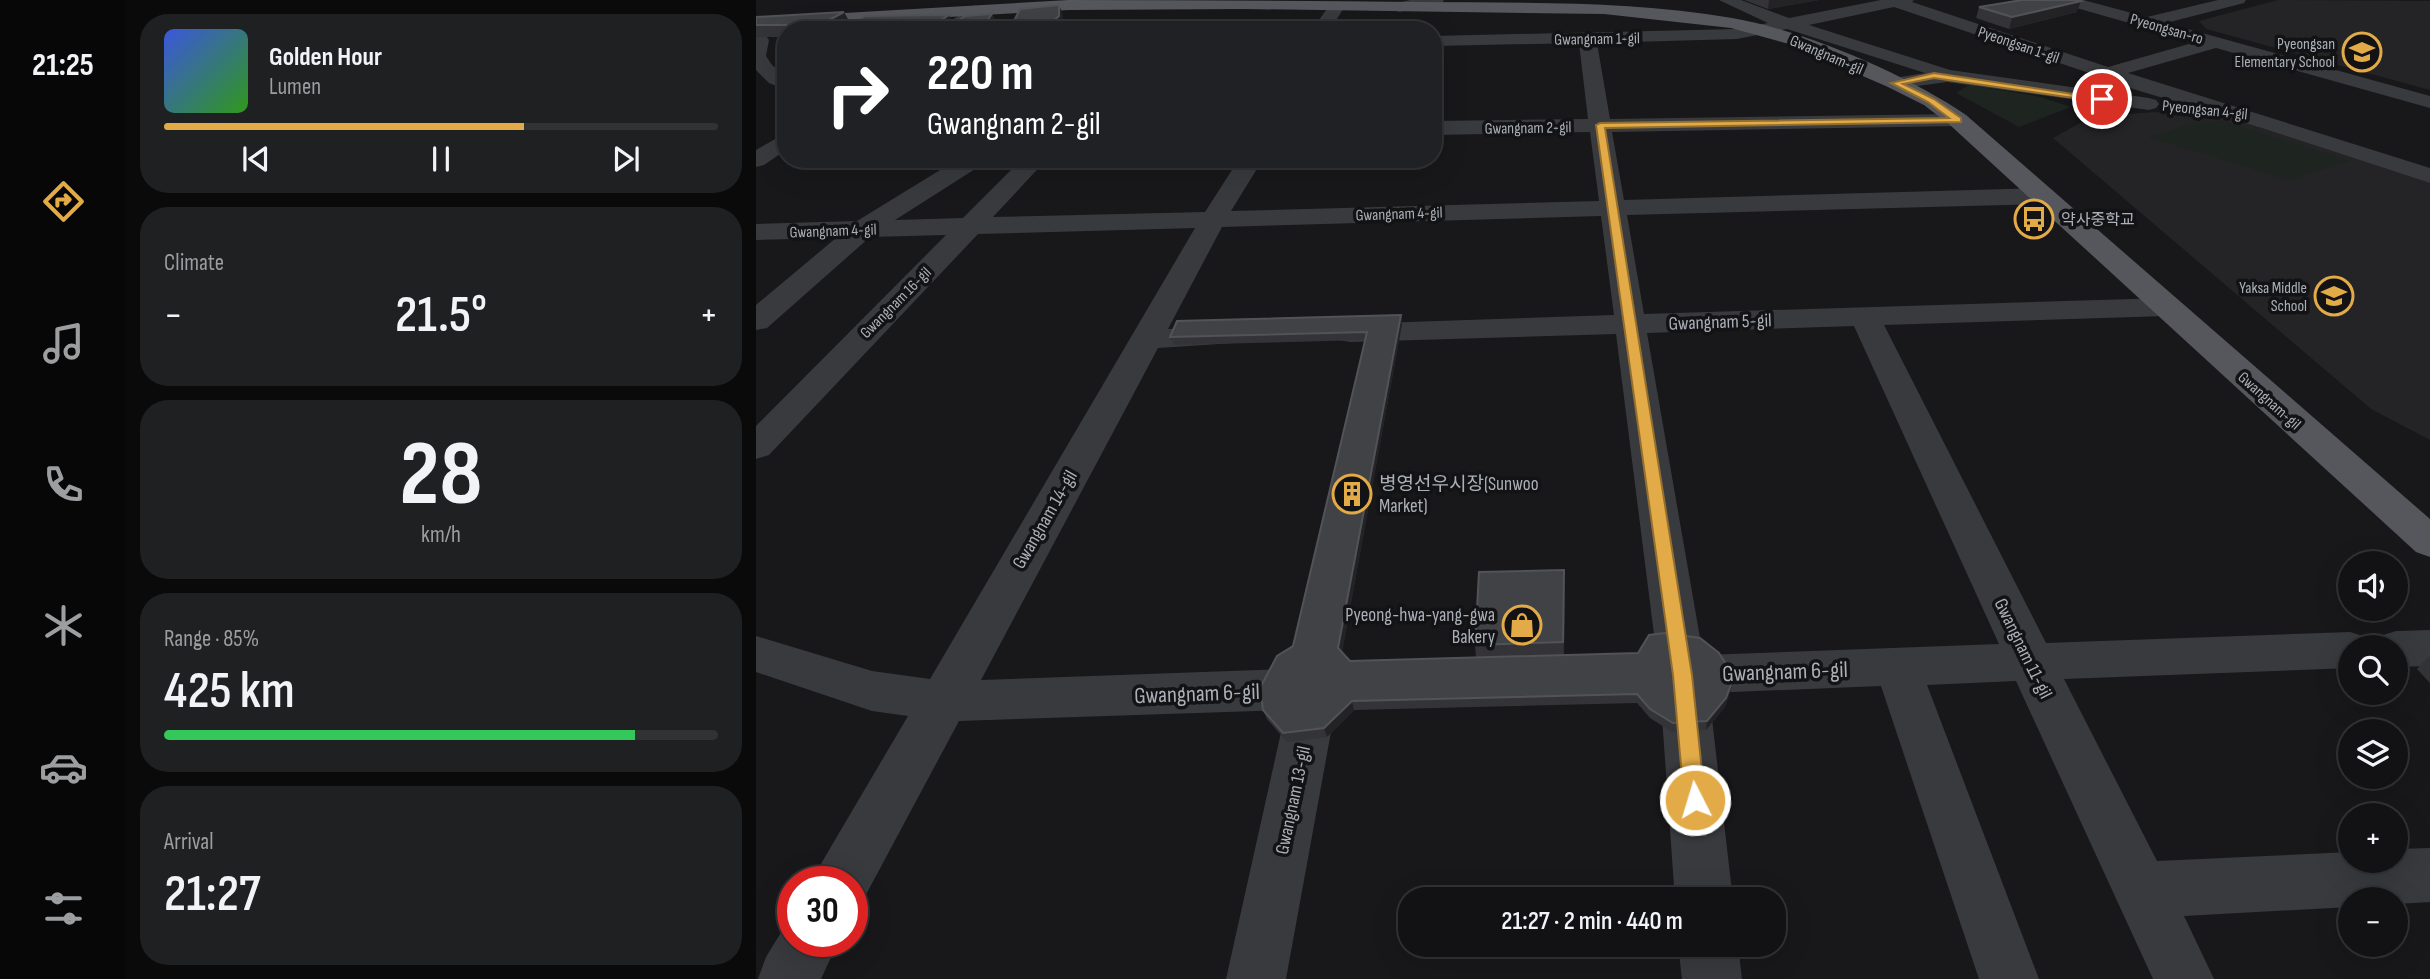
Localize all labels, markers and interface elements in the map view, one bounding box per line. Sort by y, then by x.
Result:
street label: Pyeongsan-ro [2128,10,2205,49]
street label: Pyeongsan 1-gil [1975,23,2062,68]
street label: Gwangnam 1-gil [1554,29,1640,50]
street label: Gwangnam-gil [1787,31,1866,79]
school or university icon: Pyeongsan Elementary School [2341,31,2383,73]
place label: Pyeongsan Elementary School [2235,35,2335,72]
text: Golden Hour [269,42,382,73]
text: 220 m [927,45,1033,104]
text: 21:25 [32,46,94,85]
icon: right [812,49,903,140]
pin [2072,69,2132,129]
text: Lumen [269,73,321,101]
icon: arrive [2083,80,2121,118]
street label: Pyeongsan 4-gil [2161,97,2249,124]
text: Gwangnam 2-gil [927,105,1101,144]
street label: Gwangnam 2-gil [1484,118,1572,139]
icon: previous [237,140,275,178]
icon: pause [422,140,460,178]
icon: next [607,140,645,178]
icon: directions [39,177,88,226]
bus stop icon: 약사중학교 [2013,198,2055,240]
street label: Gwangnam 4-gil [1355,203,1443,226]
place label: 약사중학교 [2061,211,2135,230]
street label: Gwangnam 4-gil [789,220,877,243]
text: Climate [164,249,224,277]
street label: Gwangnam 16-gil [856,263,936,343]
school or university icon: Yaksa Middle School [2313,275,2355,317]
place label: Yaksa Middle School [2239,279,2307,316]
text: 21.5° [395,284,487,347]
text: − [164,293,183,338]
text: + [699,293,718,338]
street label: Gwangnam 5-gil [1668,309,1772,336]
icon: music [39,319,88,368]
street label: Gwangnam-gil [2234,368,2304,434]
text: 28 [400,421,482,530]
icon: phone [39,460,88,509]
street label: Gwangnam 14-gil [1008,466,1083,573]
building icon: 병영선우시장(Sunwoo Market) [1331,473,1373,515]
place label: 병영선우시장(Sunwoo Market) [1379,473,1539,518]
text: km/h [421,521,461,549]
map controls [2338,551,2408,957]
button: sound [2338,551,2408,621]
street label: Gwangnam 11-gil [1988,595,2057,703]
icon: climate [39,601,88,650]
place label: Pyeong-hwa-yang-gwa Bakery [1345,604,1496,649]
shop icon: Pyeong-hwa-yang-gwa Bakery [1501,604,1543,646]
text: Range · 85% [164,625,259,653]
button: search [2338,635,2408,705]
street label: Gwangnam 6-gil [1722,656,1848,688]
text: 425 km [164,660,295,723]
street label: Gwangnam 6-gil [1134,678,1260,710]
button: layers [2338,719,2408,789]
icon: car [39,743,88,792]
street label: Gwangnam 13-gil [1271,744,1316,857]
position arrow [1658,763,1732,837]
button: + [2338,803,2408,873]
text: Arrival [164,828,213,856]
text: 21:27 [164,863,261,926]
speed limit sign: 30 [777,866,868,957]
icon: filters [39,884,88,933]
button: − [2338,887,2408,957]
text: 21:27 · 2 min · 440 m [1501,906,1683,937]

